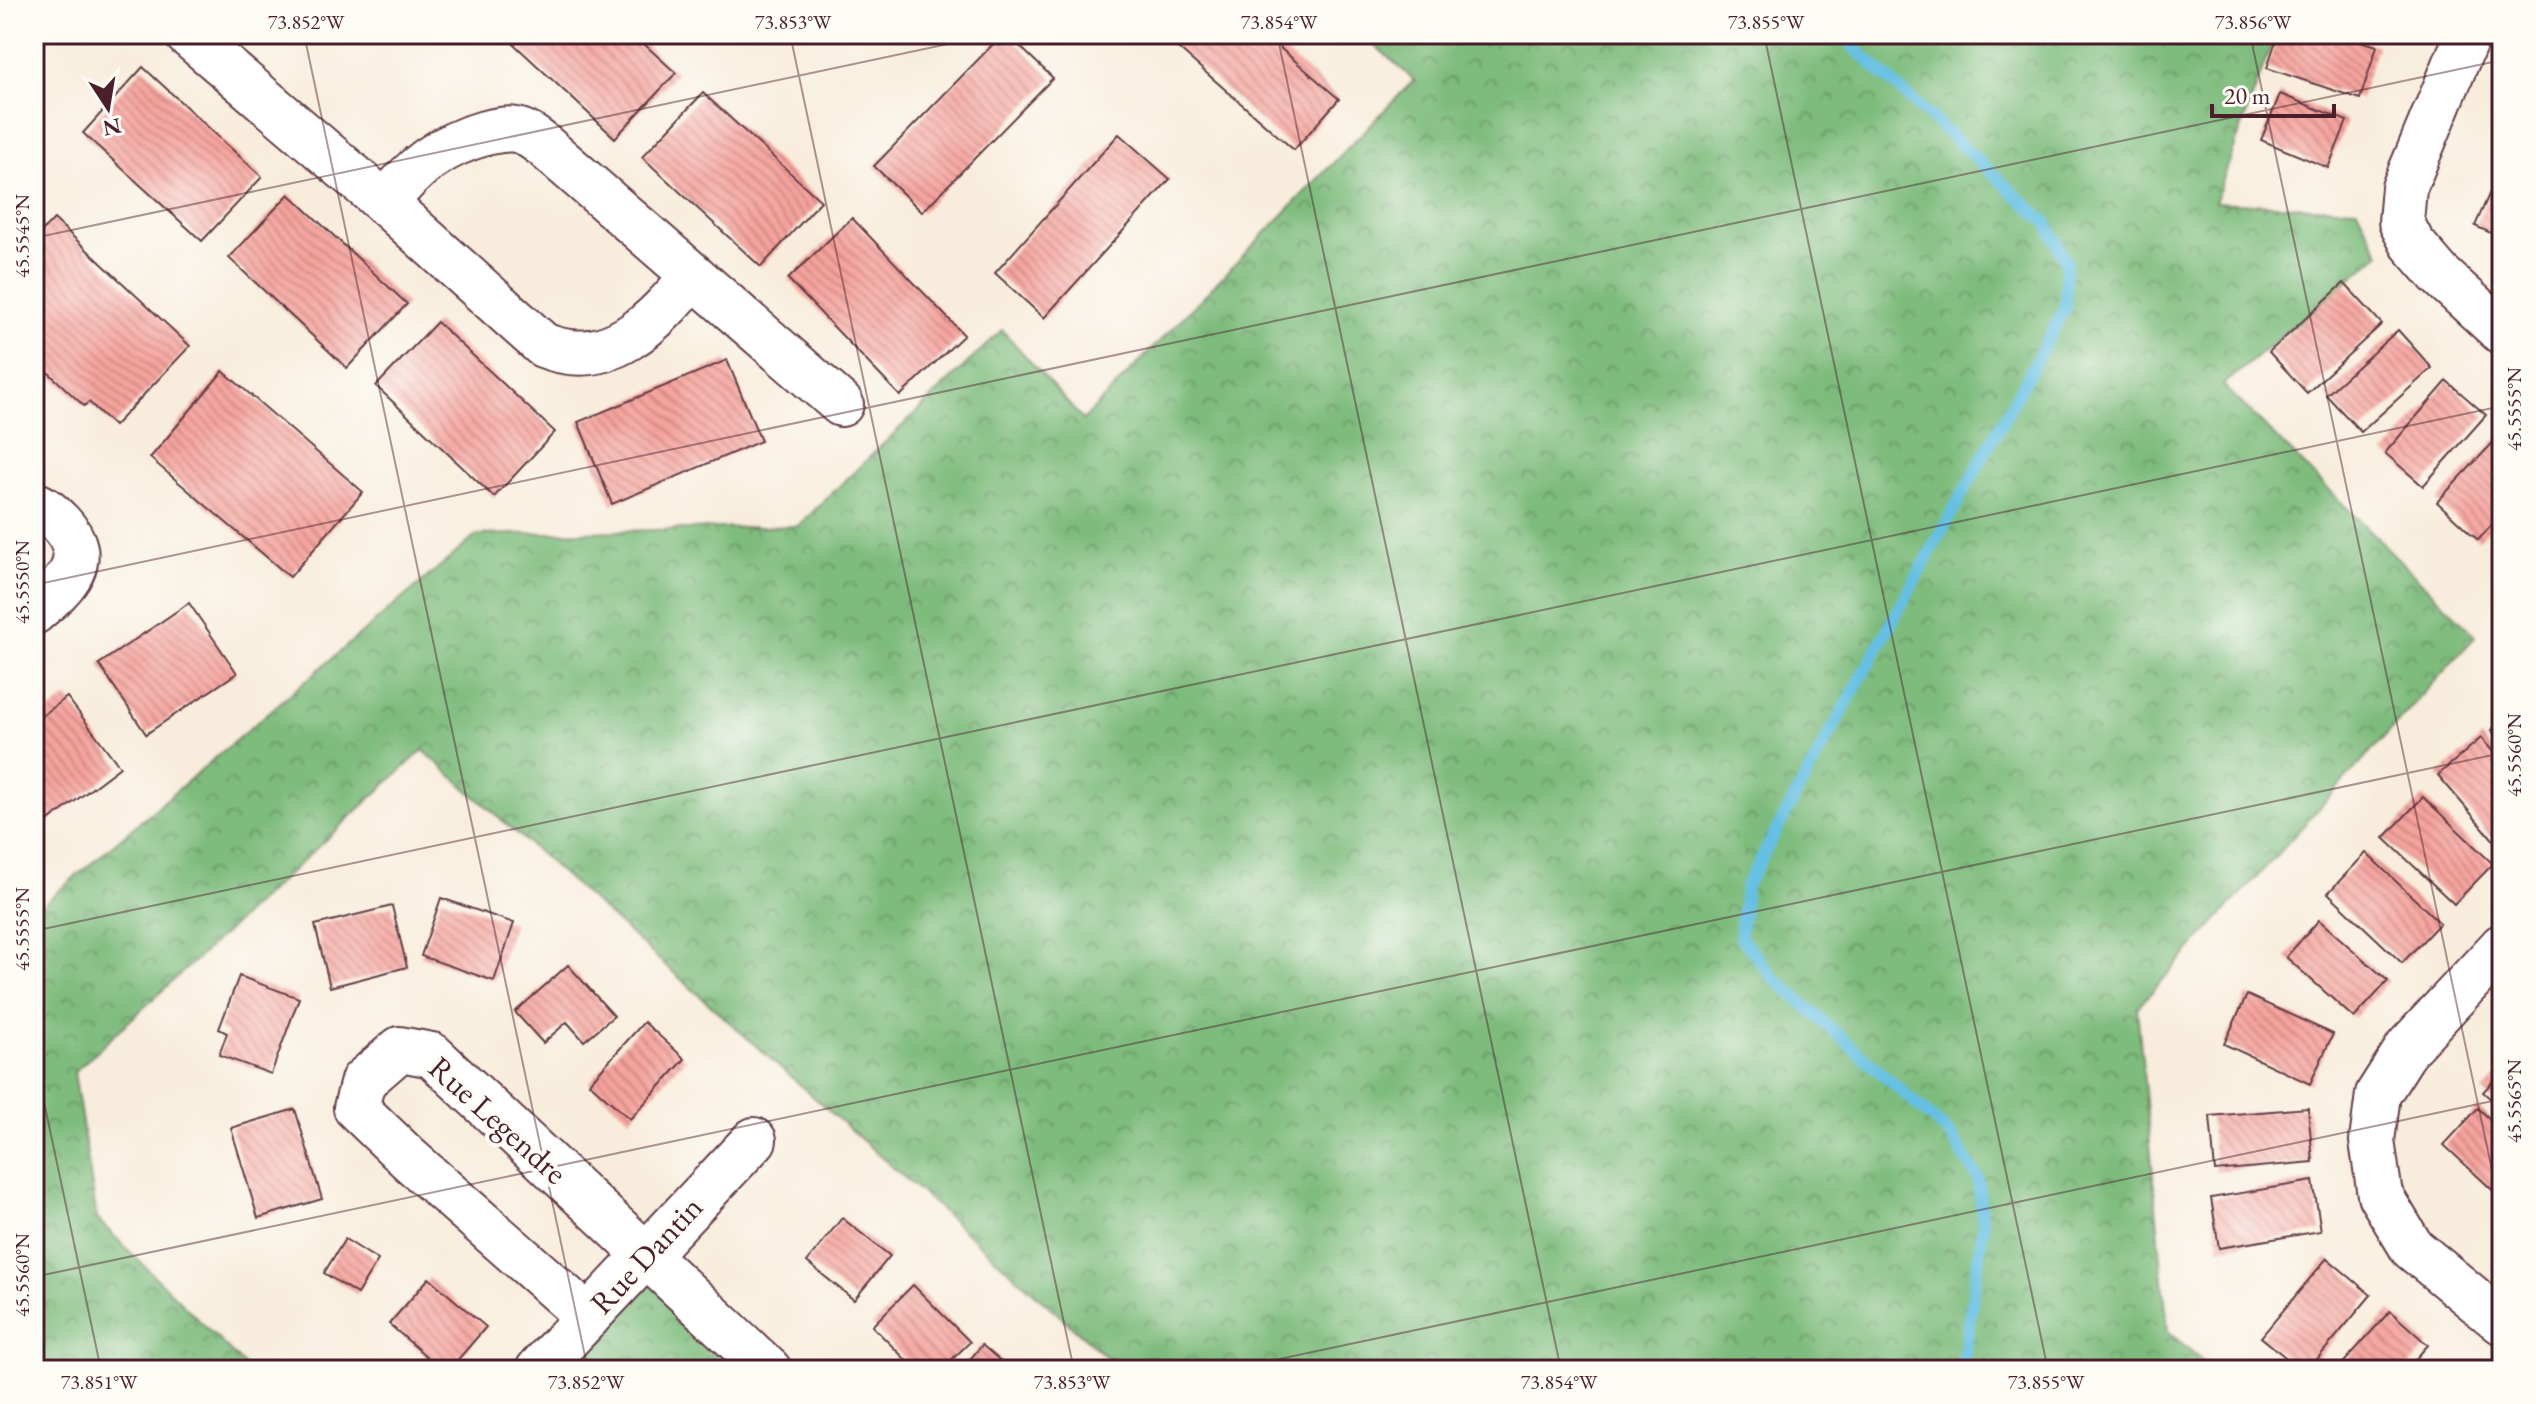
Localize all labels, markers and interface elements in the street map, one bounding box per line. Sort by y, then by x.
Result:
text: 73.852°W [268,9,345,35]
text: 73.853°W [755,9,832,35]
text: 73.854°W [1241,9,1318,35]
text: 73.855°W [1728,9,1805,35]
text: 73.856°W [2215,9,2292,35]
north arrow [68,68,148,148]
scale bar [2212,68,2334,118]
text: 20 m [2224,80,2271,111]
text: N [100,111,124,143]
text: 45.5545°N [9,194,35,278]
text: 45.5555°N [2501,367,2527,451]
text: 45.5550°N [9,540,35,624]
text: 45.5560°N [2501,713,2527,797]
text: 45.5555°N [9,887,35,971]
street label: Rue Legendre [420,1047,576,1193]
text: 45.5565°N [2501,1059,2527,1143]
street label: Rue Dantin [580,1187,712,1323]
text: 45.5560°N [9,1233,35,1317]
text: 73.851°W [61,1369,138,1395]
text: 73.852°W [548,1369,625,1395]
text: 73.853°W [1034,1369,1111,1395]
text: 73.854°W [1521,1369,1598,1395]
text: 73.855°W [2008,1369,2085,1395]

